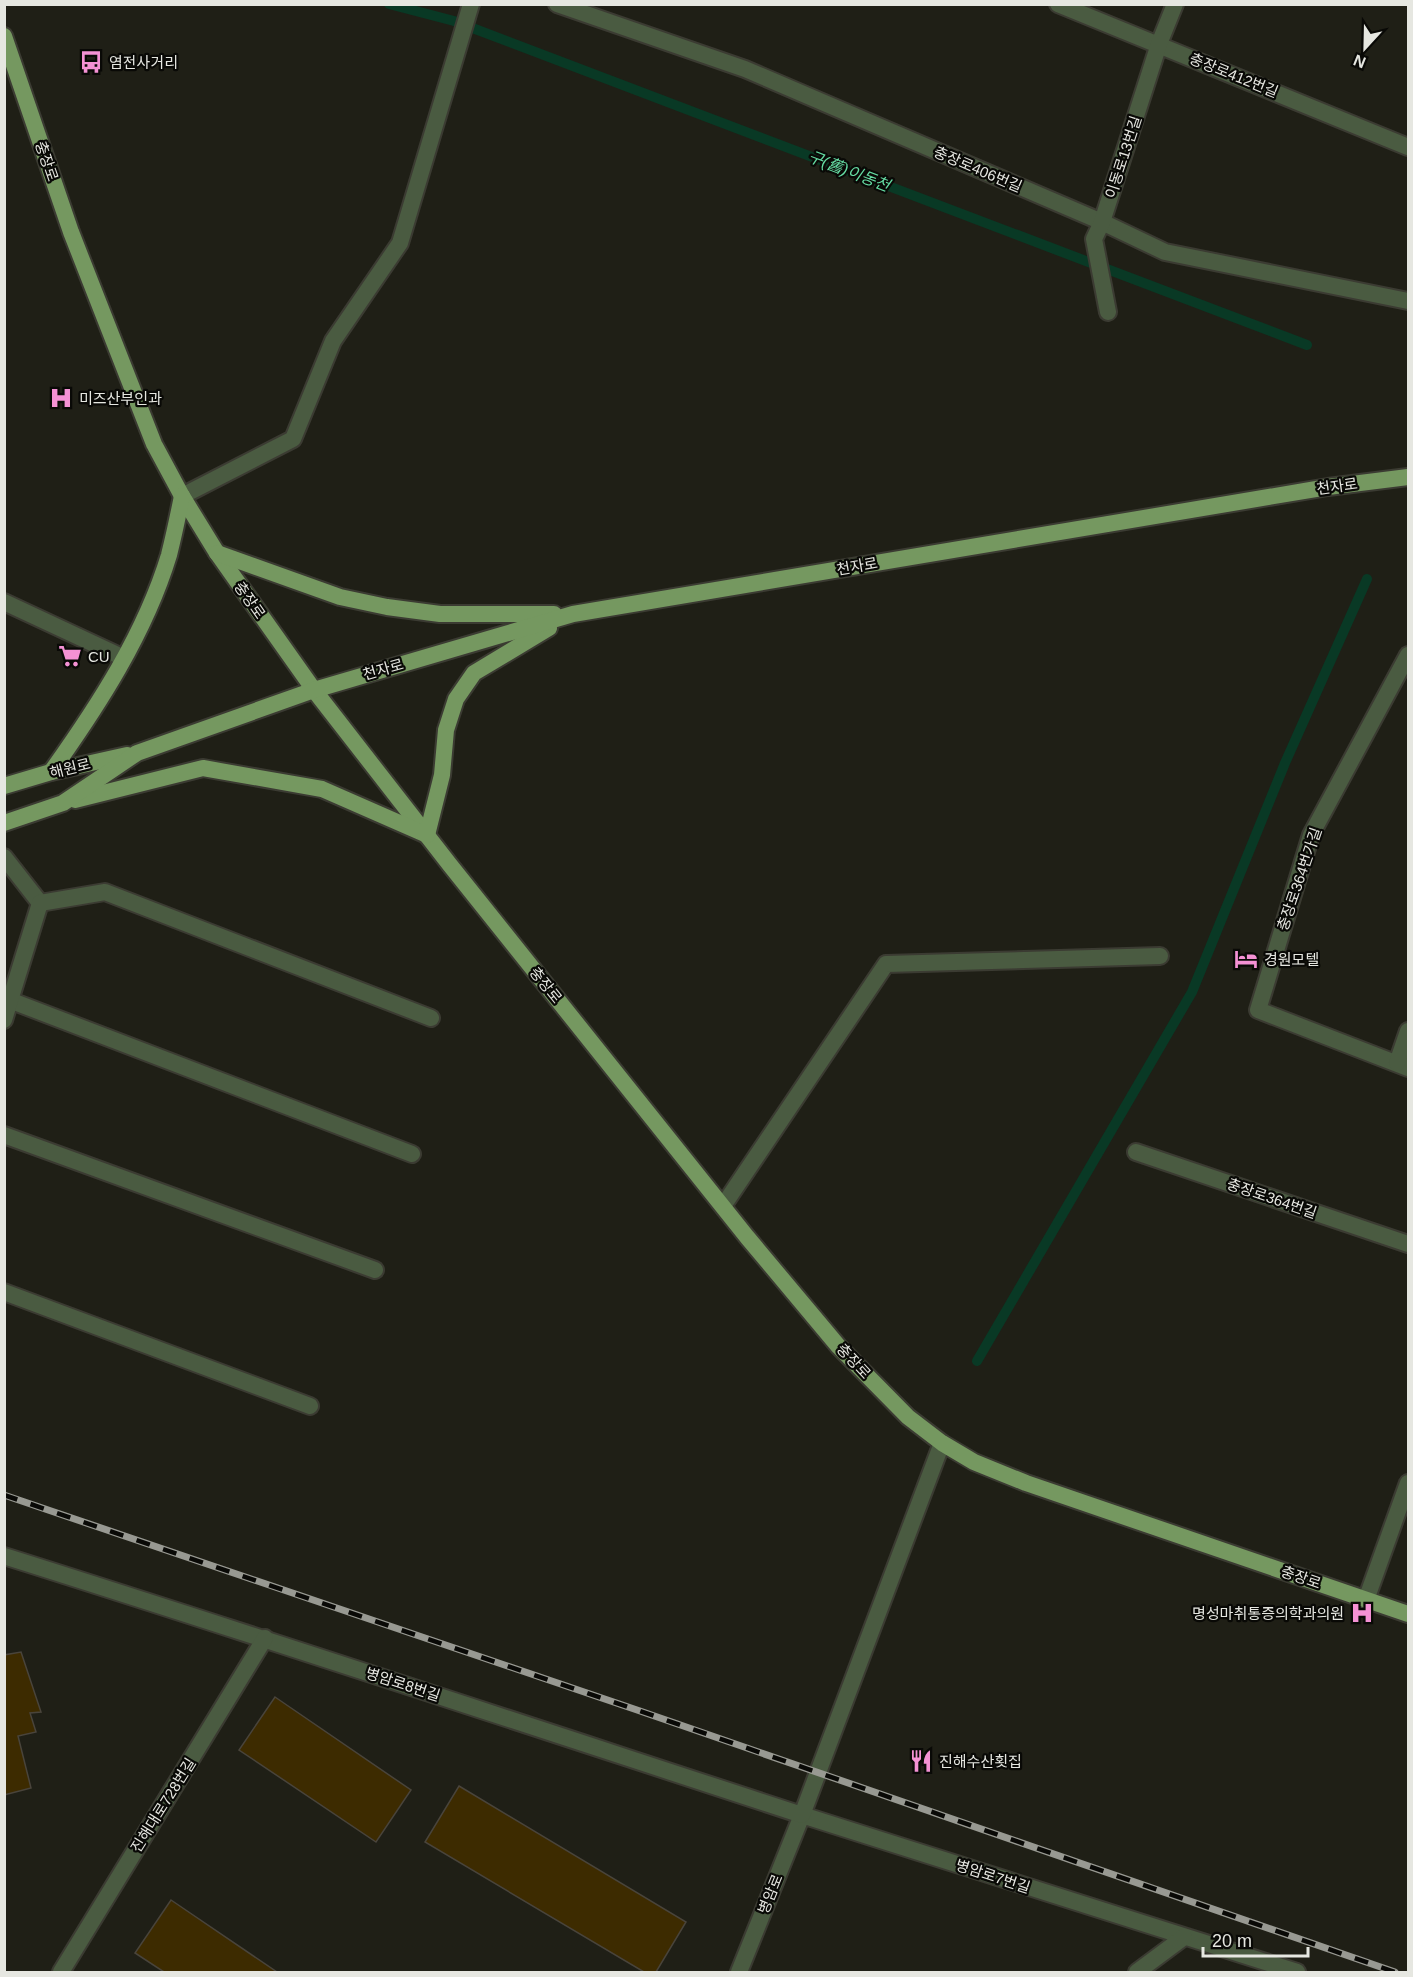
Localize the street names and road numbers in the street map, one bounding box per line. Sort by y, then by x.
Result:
street label: 충장로412번길 [1187,50,1281,100]
street label: 이동로13번길 [1102,114,1144,200]
street label: 충장로 [32,139,62,183]
street label: 충장로406번길 [931,143,1025,195]
street label: 천자로 [1315,475,1359,497]
street label: 천자로 [835,554,879,578]
street label: 충장로 [231,578,269,622]
street label: 천자로 [361,655,405,683]
street label: 해원로 [48,755,92,781]
street label: 충장로364번가길 [1273,825,1325,933]
street label: 충장로 [526,964,566,1006]
street label: 충장로364번길 [1225,1175,1319,1221]
street label: 충장로 [834,1340,874,1382]
street label: 충장로 [1279,1562,1323,1592]
street label: 병암로8번길 [364,1664,442,1704]
street label: 진해대로728번길 [127,1755,199,1855]
street label: 병암로7번길 [954,1856,1032,1896]
street label: 병암로 [754,1872,786,1916]

